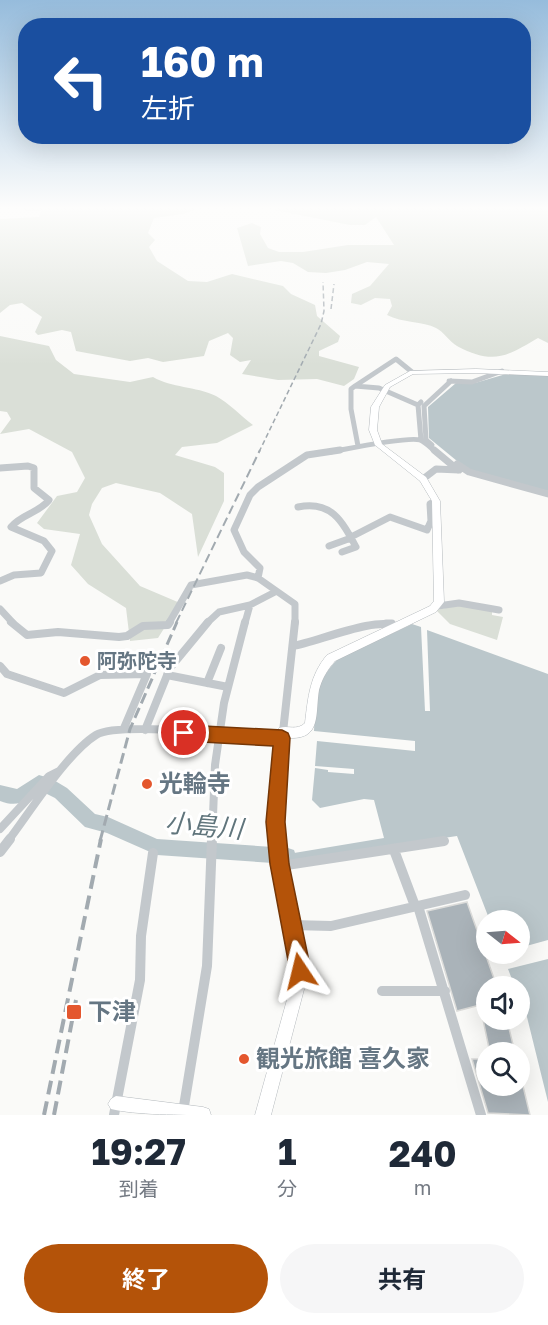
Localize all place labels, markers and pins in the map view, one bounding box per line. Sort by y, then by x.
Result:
place label: 阿弥陀寺 [97,648,177,672]
marker: 阿弥陀寺 [78,654,92,668]
pin [158,707,209,758]
place label: 光輪寺 [159,768,231,797]
marker: 光輪寺 [140,777,154,791]
place label: 下津 [88,996,136,1025]
marker: 下津 [65,1003,83,1021]
place label: 観光旅館 喜久家 [256,1043,430,1072]
marker: 観光旅館 喜久家 [237,1052,251,1066]

